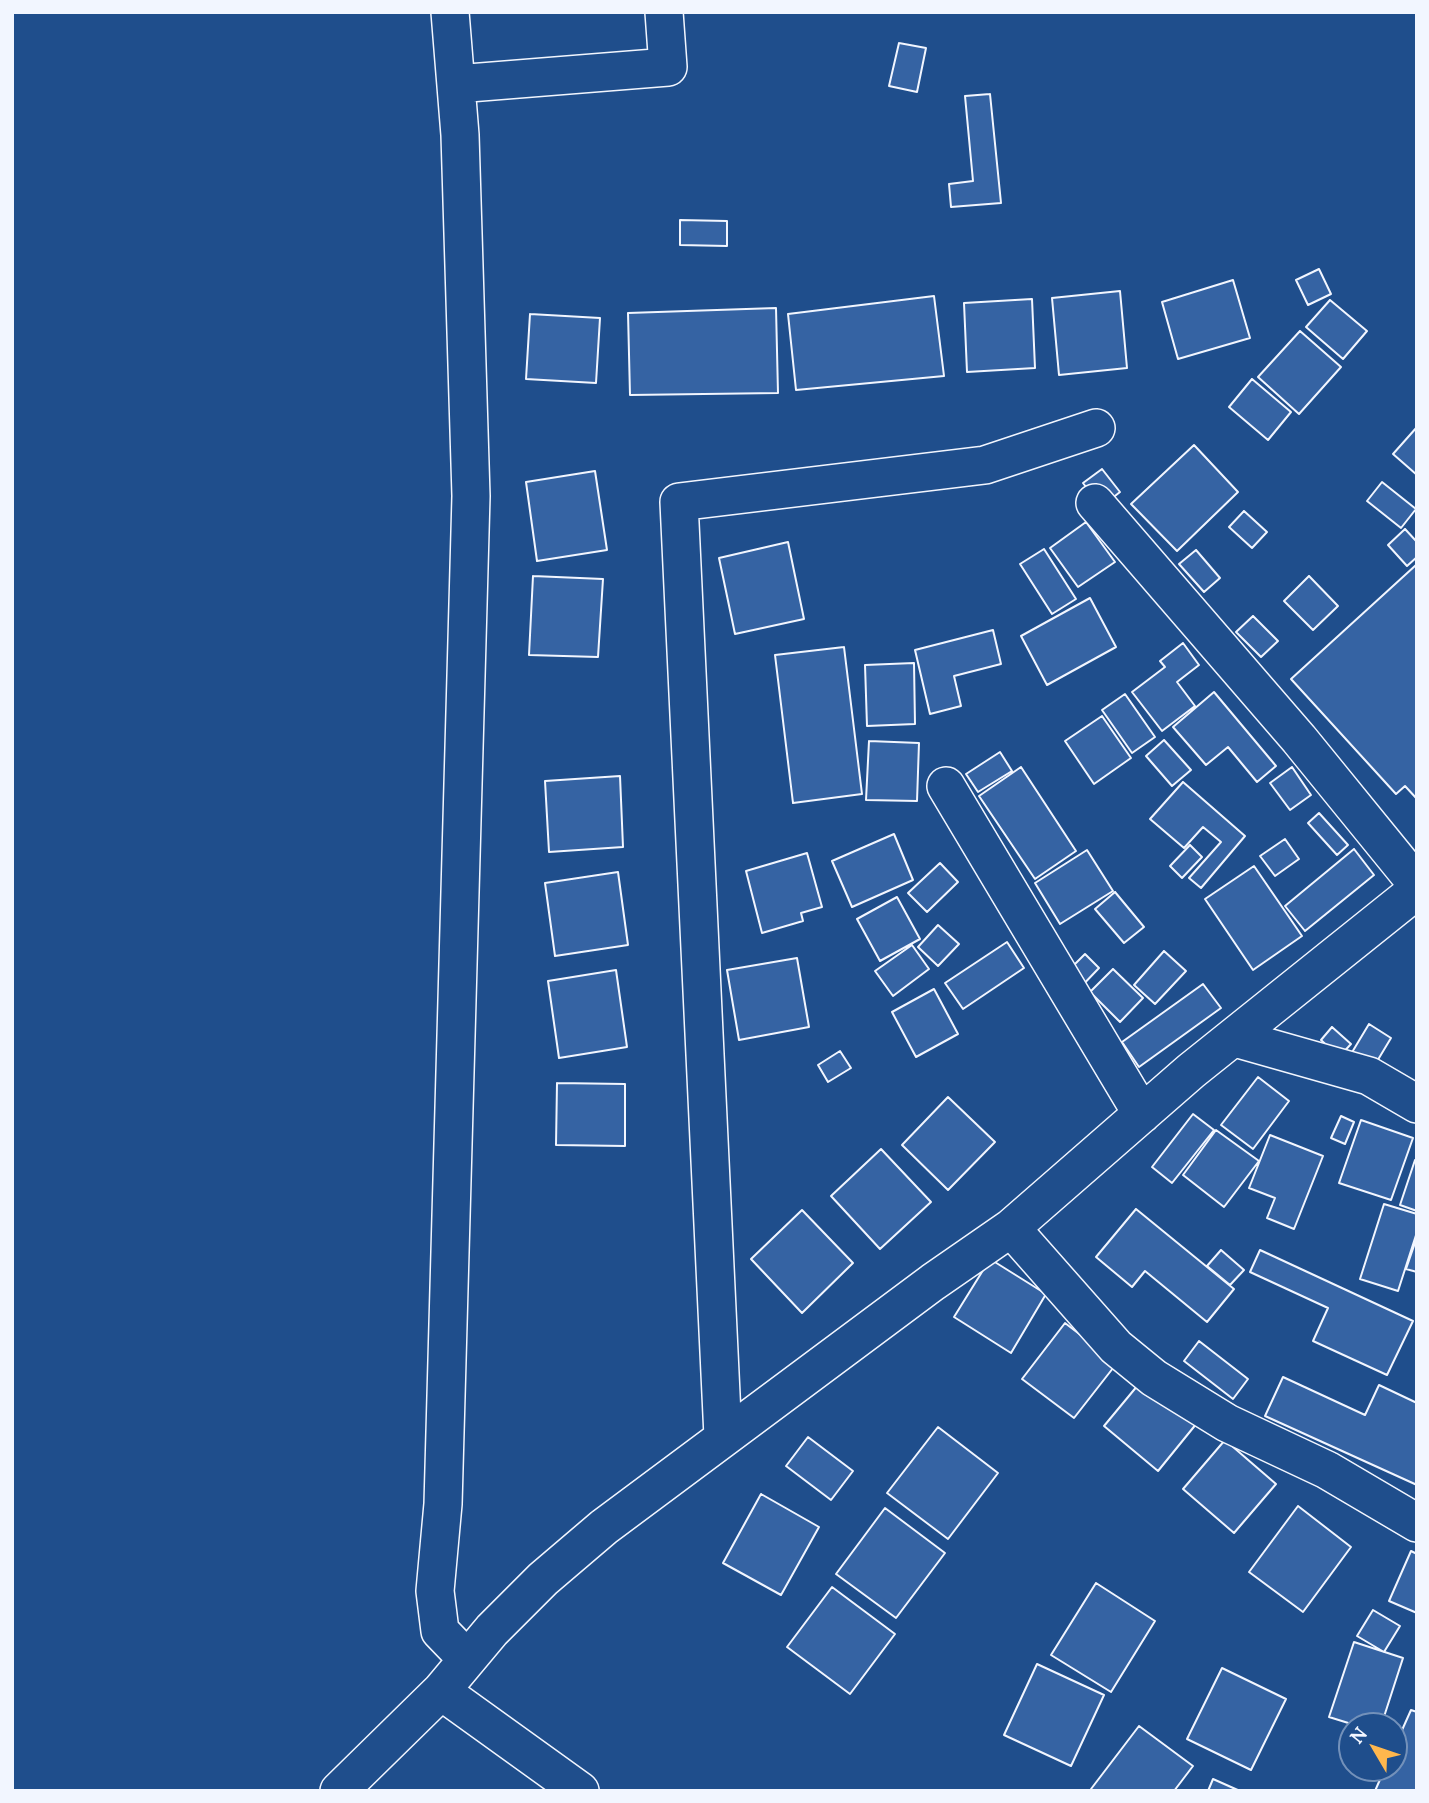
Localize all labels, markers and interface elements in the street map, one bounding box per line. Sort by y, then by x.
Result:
north arrow [1338,1712,1408,1782]
text: N [1344,1722,1372,1748]

